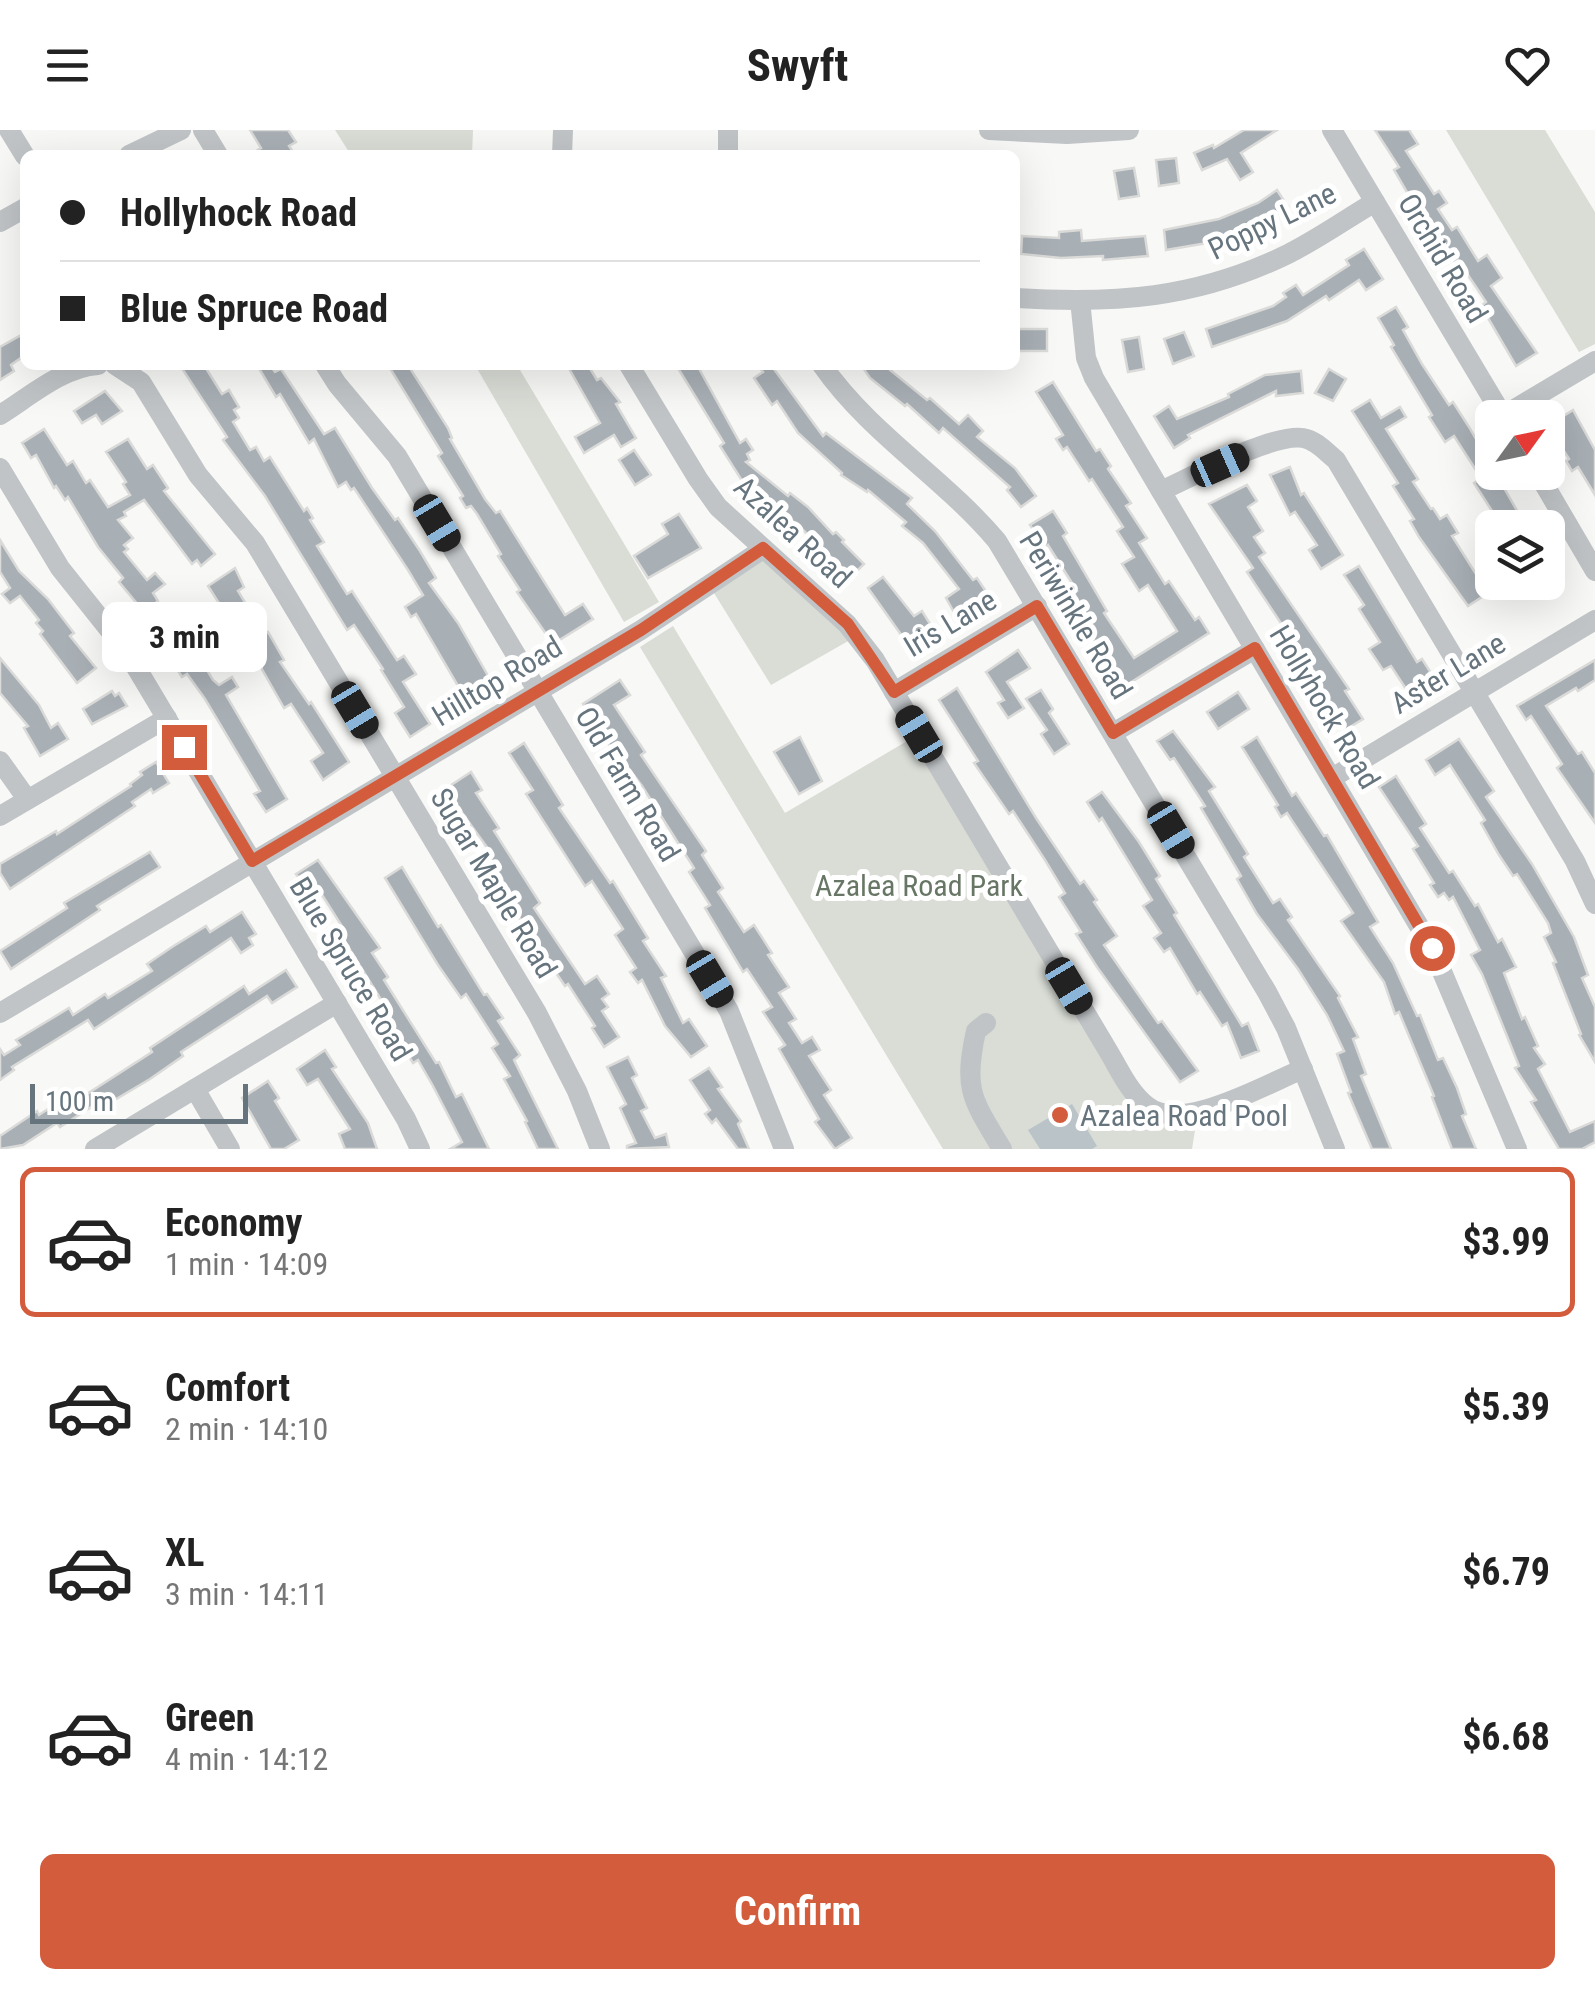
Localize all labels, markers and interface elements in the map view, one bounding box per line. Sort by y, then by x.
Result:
icon: menu [40,38,95,93]
icon: heart [1500,38,1555,93]
text: Swyft [747,39,848,92]
street label: Poppy Lane [1203,175,1341,267]
street label: Orchid Road [1391,187,1495,329]
text: Hollyhock Road [120,191,357,235]
text: Blue Spruce Road [120,287,388,331]
north arrow [1475,400,1565,490]
map controls [1475,400,1565,600]
car [1186,439,1254,491]
street label: Azalea Road [727,469,859,595]
car [409,490,465,556]
button: layers [1475,510,1565,600]
street label: Periwinkle Road [1012,525,1140,705]
street label: Iris Lane [898,582,1002,664]
callout: 3 min [101,602,266,672]
text: 3 min [149,618,220,656]
street label: Hollyhock Road [1263,619,1387,795]
street label: Aster Lane [1384,625,1512,721]
street label: Hilltop Road [426,629,568,733]
car [327,677,383,743]
street label: Old Farm Road [568,700,688,868]
car [891,701,947,767]
route end [162,725,207,770]
street label: Sugar Maple Road [424,782,564,984]
car [1143,797,1199,863]
park label: Azalea Road Park [815,868,1023,903]
street label: Blue Spruce Road [282,871,420,1067]
route start [1410,926,1455,971]
car [682,946,738,1012]
car [1041,953,1097,1019]
scale bar [30,1079,248,1124]
text: 100 m [45,1085,114,1118]
place label: Azalea Road Pool [1080,1098,1288,1133]
marker: Azalea Road Pool [1049,1104,1071,1126]
icon: car [45,1197,135,1287]
text: Economy [165,1201,302,1245]
text: $3.99 [1462,1220,1550,1264]
text: 1 min · 14:09 [165,1245,328,1283]
icon: car [45,1362,135,1452]
text: Comfort [165,1366,290,1410]
text: $5.39 [1462,1385,1550,1429]
text: 2 min · 14:10 [165,1410,328,1448]
icon: car [45,1527,135,1617]
text: XL [165,1531,204,1575]
text: $6.79 [1462,1550,1550,1594]
text: 3 min · 14:11 [165,1575,328,1613]
icon: car [45,1692,135,1782]
text: Green [165,1696,255,1740]
text: $6.68 [1462,1715,1550,1759]
text: 4 min · 14:12 [165,1740,328,1778]
button: Confirm [40,1854,1555,1969]

